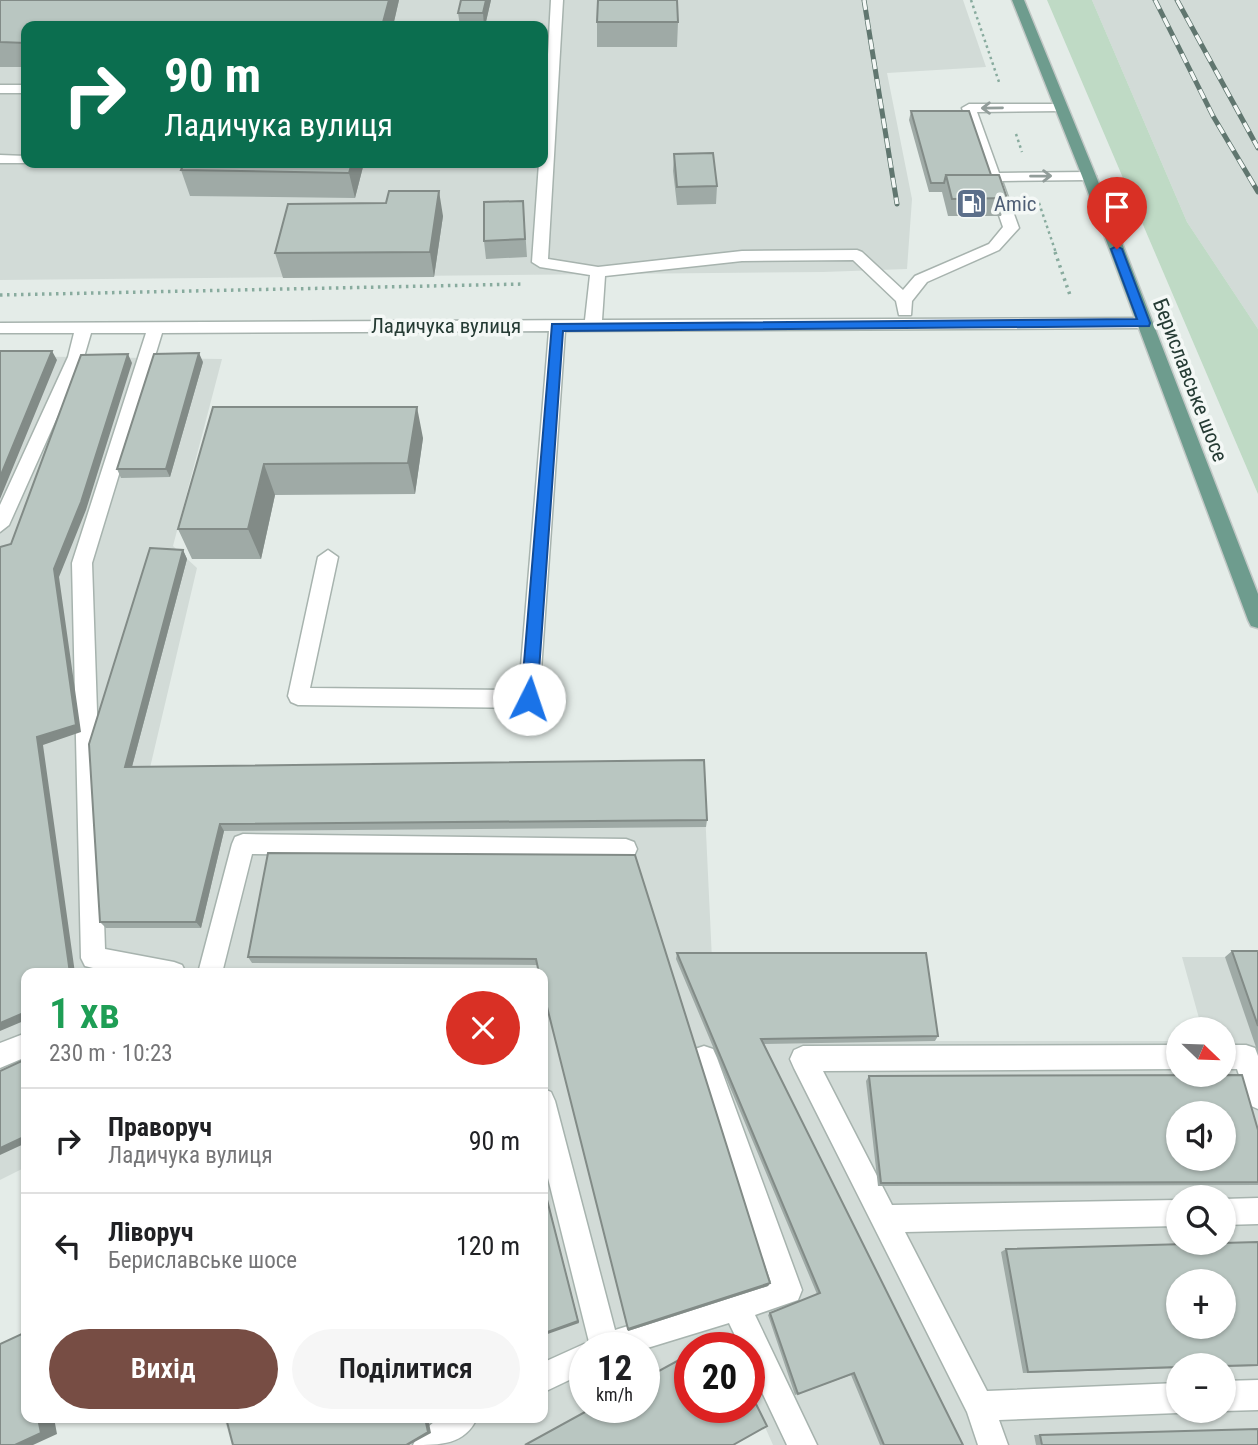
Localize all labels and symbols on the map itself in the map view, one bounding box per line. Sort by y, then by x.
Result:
one-way arrow [981,101,1004,115]
one-way arrow [1029,170,1052,183]
pin [1087,177,1147,249]
fuel station icon: Amic [954,187,988,221]
place label: Amic [994,192,1036,216]
street label: Бериславське шосе [1148,295,1232,465]
street label: Ладичука вулиця [371,314,521,338]
position arrow [492,662,566,736]
north arrow [1166,1017,1236,1087]
speed limit sign: 20 [674,1332,765,1423]

